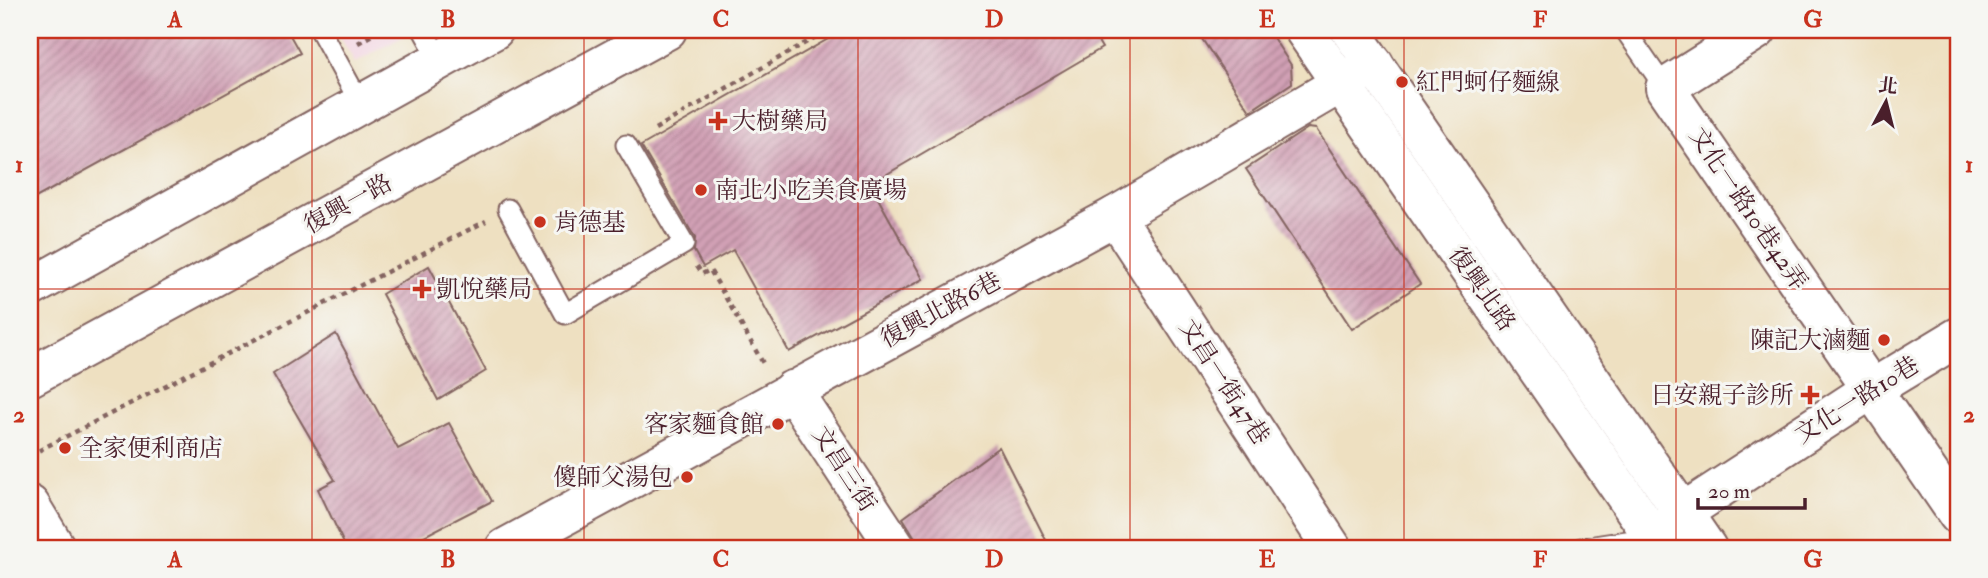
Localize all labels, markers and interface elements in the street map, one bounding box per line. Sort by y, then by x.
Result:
text: A [167,5,183,34]
text: B [440,5,456,34]
text: C [713,5,729,34]
text: D [985,5,1003,34]
text: E [1259,5,1276,34]
text: F [1533,5,1548,34]
text: G [1803,5,1823,34]
north arrow [1852,66,1922,136]
place label: 紅門蚵仔麵線 [1416,67,1560,98]
text: 北 [1877,73,1899,99]
marker: 紅門蚵仔麵線 [1394,74,1410,90]
place label: 大樹藥局 [732,106,828,137]
marker: 大樹藥局 [710,113,726,129]
street label: 文化一路10巷42弄 [1682,122,1814,296]
text: 1 [15,150,23,179]
text: 1 [1965,150,1973,179]
street label: 復興一路 [299,167,397,241]
place label: 南北小吃美食廣場 [715,175,907,206]
marker: 南北小吃美食廣場 [693,182,709,198]
place label: 肯德基 [554,207,626,238]
marker: 肯德基 [532,214,548,230]
street label: 復興北路 [1442,241,1522,337]
street label: 復興北路6巷 [875,265,1007,355]
place label: 凱悅藥局 [436,274,532,305]
marker: 凱悅藥局 [414,281,430,297]
street label: 文昌一街47巷 [1172,313,1276,451]
place label: 陳記大滷麵 [1750,325,1870,356]
marker: 陳記大滷麵 [1876,332,1892,348]
street label: 文化一路10巷 [1789,350,1925,450]
place label: 日安親子診所 [1650,380,1794,411]
marker: 日安親子診所 [1800,385,1820,405]
text: 2 [13,400,25,429]
text: 2 [1963,400,1975,429]
place label: 客家麵食館 [644,409,764,440]
marker: 客家麵食館 [770,416,786,432]
street label: 文昌三街 [805,420,883,518]
place label: 全家便利商店 [79,433,223,464]
marker: 全家便利商店 [57,440,73,456]
place label: 傻師父湯包 [553,462,673,493]
scale bar [1698,466,1804,510]
marker: 傻師父湯包 [679,469,695,485]
text: 20 m [1708,478,1750,505]
text: A [167,545,183,574]
text: B [440,545,456,574]
text: C [713,545,729,574]
text: D [985,545,1003,574]
text: E [1259,545,1276,574]
text: F [1533,545,1548,574]
text: G [1803,545,1823,574]

